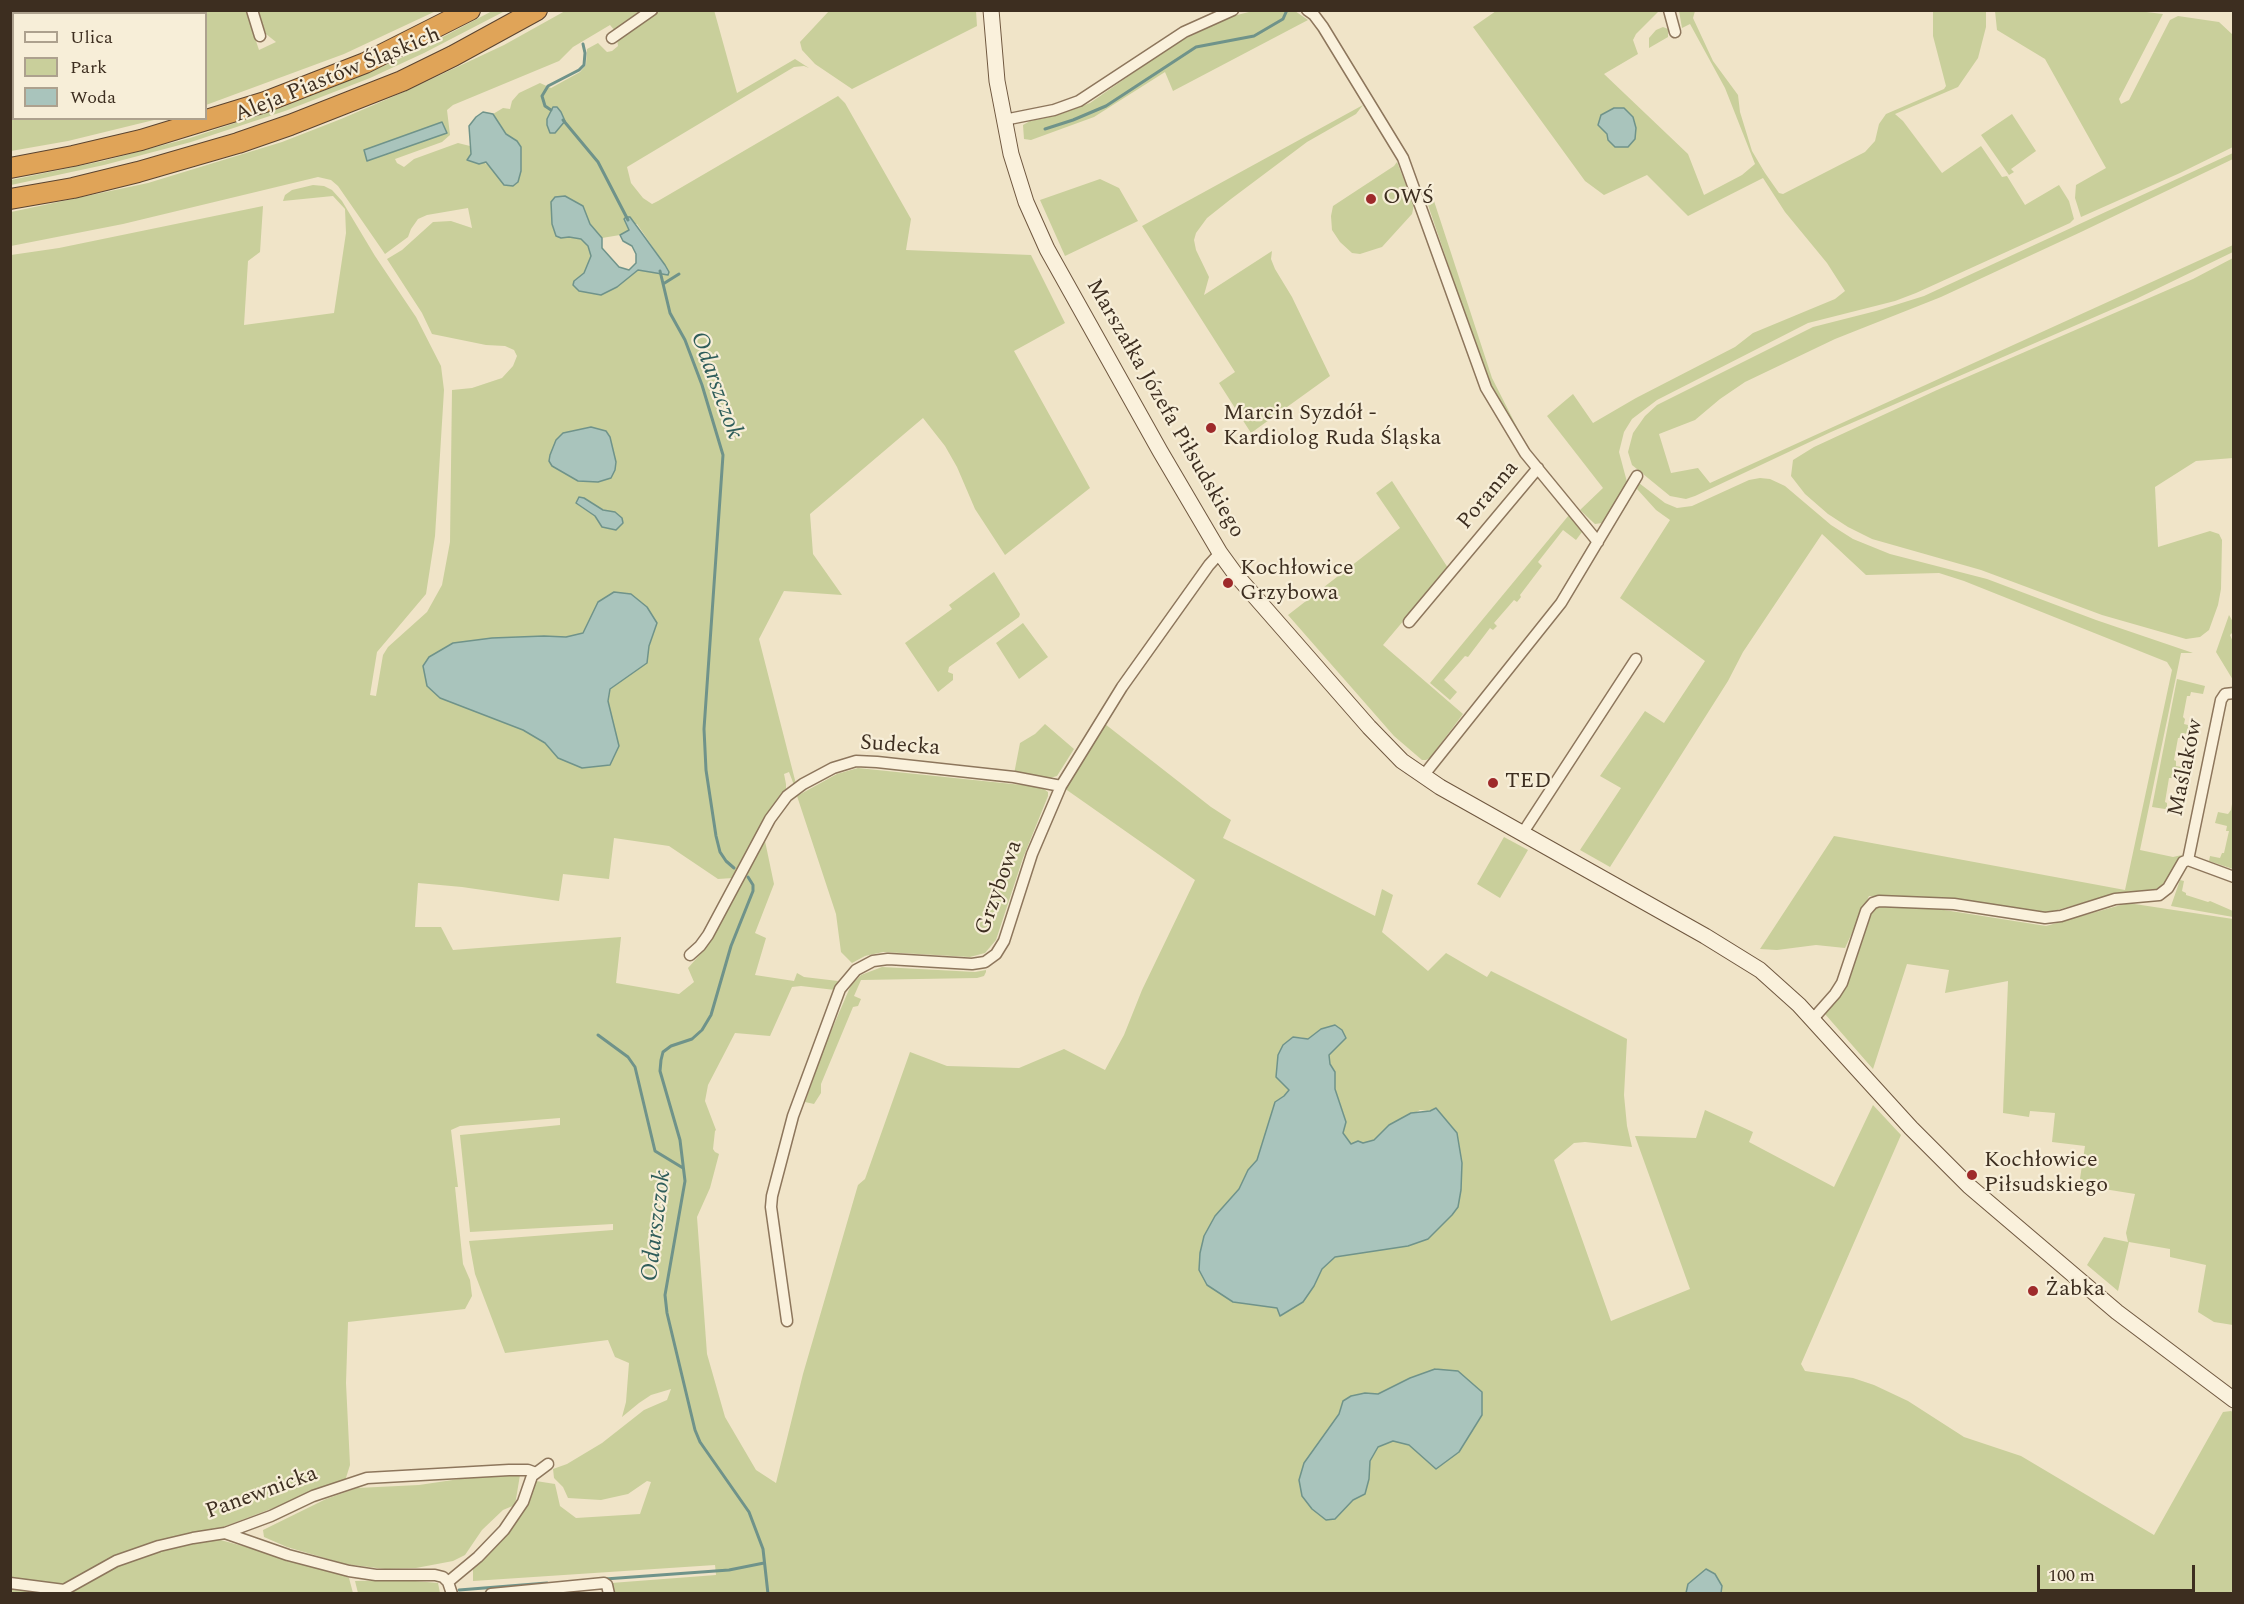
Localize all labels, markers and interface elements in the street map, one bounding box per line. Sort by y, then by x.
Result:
legend [12,12,207,120]
street label: Aleja Piastów Śląskich [231,23,445,129]
text: Ulica [70,24,113,51]
text: Park [70,54,107,81]
text: Woda [70,84,116,111]
place label: OWŚ [1383,186,1434,212]
marker: OWŚ [1364,192,1378,206]
street label: Marszałka Józefa Piłsudskiego [1079,275,1249,543]
water label: Odarszczok [682,329,748,443]
place label: Marcin Syzdół - Kardiolog Ruda Śląska [1223,402,1441,454]
marker: Marcin Syzdół - Kardiolog Ruda Śląska [1204,421,1218,435]
street label: Poranna [1453,456,1525,536]
place label: Kochłowice Grzybowa [1240,557,1354,608]
marker: Kochłowice Grzybowa [1221,576,1235,590]
street label: Maślaków [2164,717,2210,819]
street label: Sudecka [859,731,941,763]
place label: TED [1505,770,1551,796]
marker: TED [1486,776,1500,790]
street label: Grzybowa [971,837,1029,939]
place label: Kochłowice Piłsudskiego [1984,1149,2108,1200]
marker: Kochłowice Piłsudskiego [1965,1168,1979,1182]
water label: Odarszczok [637,1169,679,1283]
place label: Żabka [2045,1278,2105,1304]
marker: Żabka [2026,1284,2040,1298]
street label: Panewnicka [202,1462,322,1526]
scale bar [2040,1553,2198,1591]
text: 100 m [2048,1562,2095,1589]

